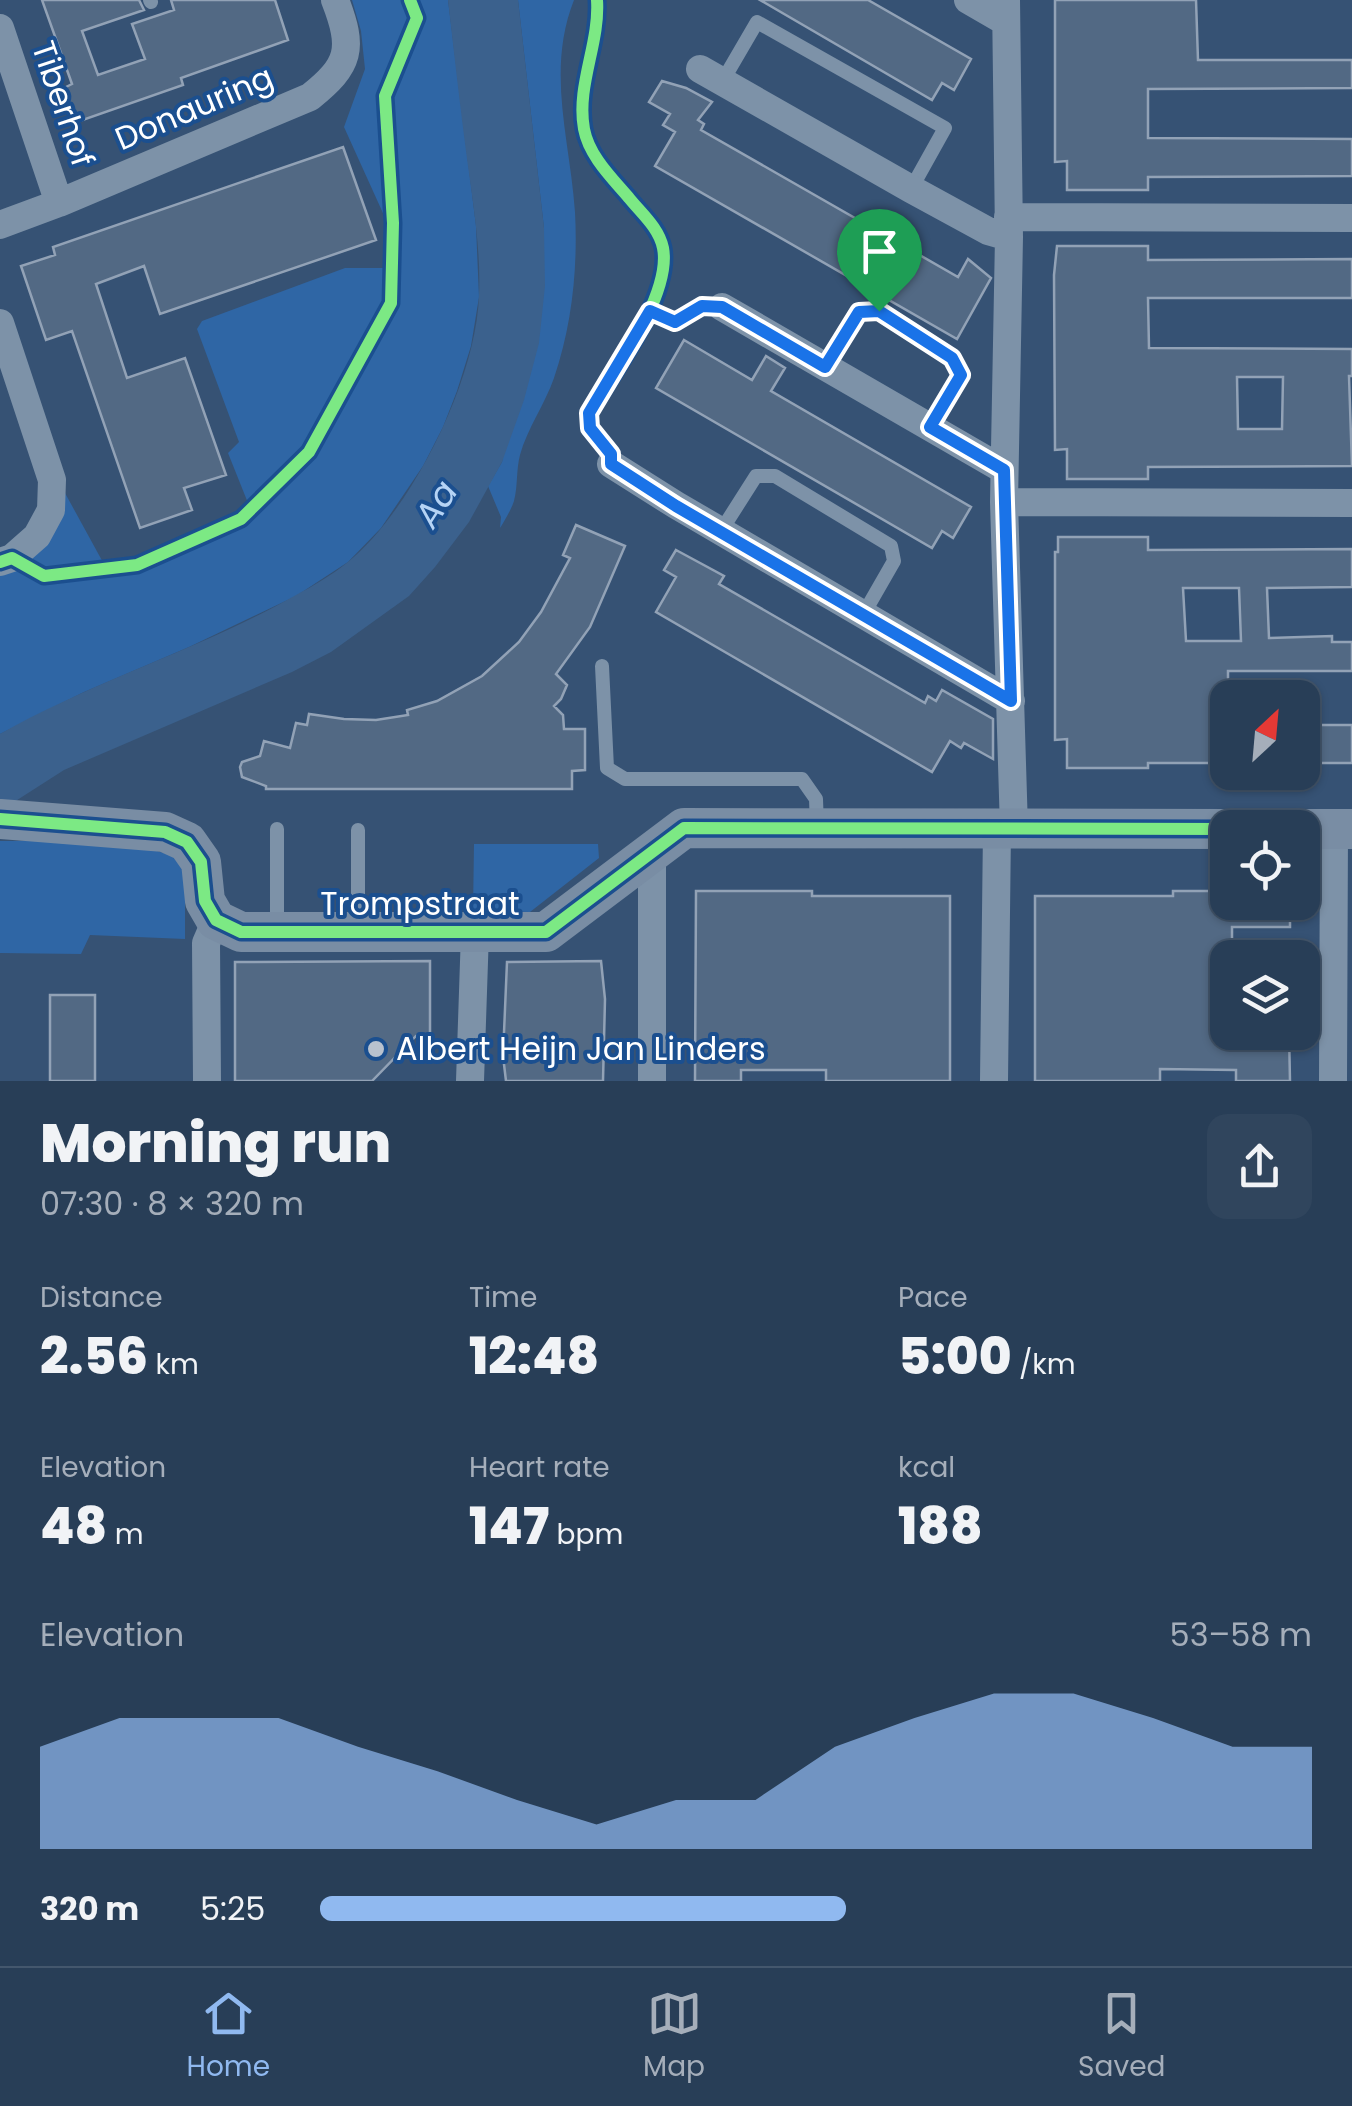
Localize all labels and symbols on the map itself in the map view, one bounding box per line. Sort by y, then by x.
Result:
street label: Tiberhof [21,35,106,173]
street label: Donauring [108,54,280,161]
pin [837,209,922,312]
water label: Aa [402,471,469,538]
north arrow [1210,680,1320,790]
street label: Trompstraat [320,881,520,926]
place label: Albert Heijn Jan Linders [396,1026,766,1071]
marker: Albert Heijn Jan Linders [365,1038,387,1060]

